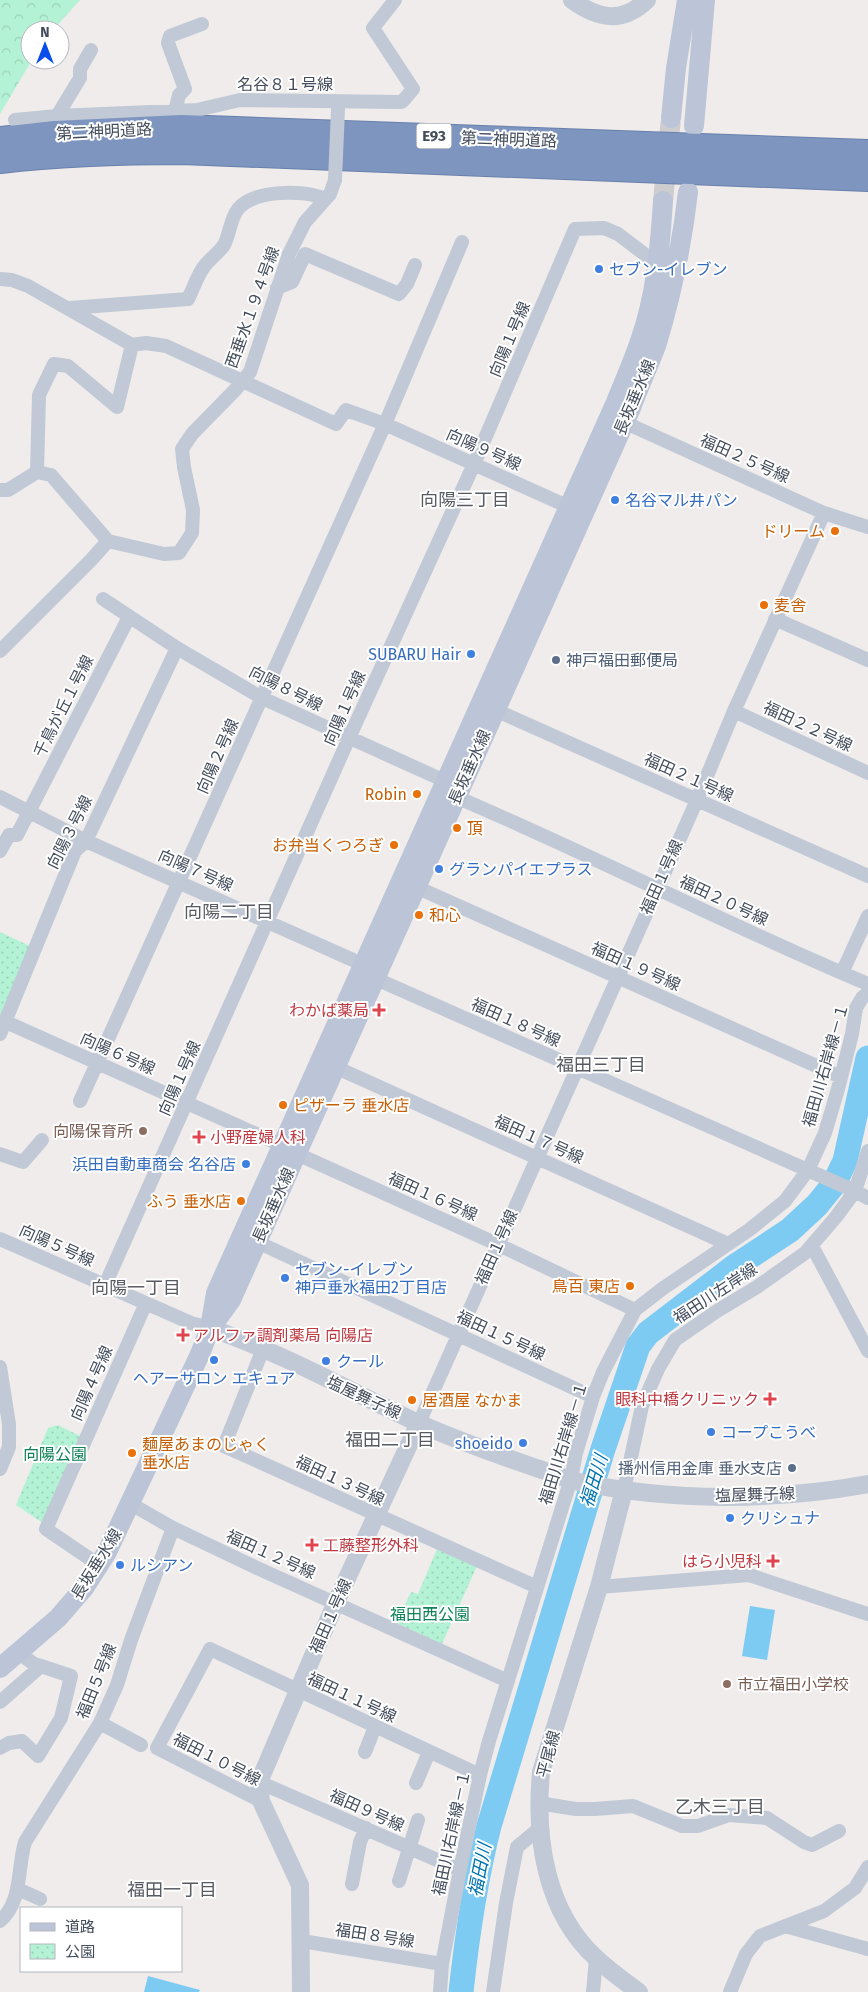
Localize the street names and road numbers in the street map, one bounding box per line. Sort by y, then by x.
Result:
street label: 名谷８１号線 [237,75,333,94]
street label: 第二神明道路 [56,119,152,143]
road number: E93 [416,124,452,148]
street label: 第二神明道路 [461,128,557,151]
street label: 西垂水１９４号線 [222,244,283,371]
street label: 向陽１号線 [485,299,534,380]
street label: 長坂垂水線 [610,357,659,438]
street label: 向陽９号線 [443,425,524,474]
street label: 福田２５号線 [697,430,793,487]
street label: 千鳥が丘１号線 [30,652,97,760]
street label: 向陽８号線 [246,662,326,715]
street label: 向陽１号線 [320,668,369,749]
street label: 福田２２号線 [760,698,855,755]
street label: 向陽２号線 [193,716,242,797]
street label: 長坂垂水線 [445,727,494,808]
street label: 福田２１号線 [641,749,737,806]
street label: 向陽３号線 [43,792,96,872]
street label: 福田１号線 [637,837,686,918]
street label: 向陽７号線 [155,846,236,895]
street label: 福田２０号線 [676,872,771,929]
street label: 福田１９号線 [588,938,684,995]
street label: 福田１８号線 [468,994,564,1051]
street label: 福田川右岸線－１ [799,1001,852,1129]
street label: 向陽６号線 [77,1029,158,1078]
street label: 向陽１号線 [155,1038,204,1119]
street label: 福田１７号線 [491,1111,587,1168]
street label: 長坂垂水線 [249,1165,298,1246]
street label: 福田１６号線 [385,1168,481,1225]
street label: 福田１号線 [472,1207,521,1288]
street label: 向陽５号線 [16,1221,97,1270]
street label: 福田川左岸線 [670,1259,761,1328]
street label: 福田１５号線 [453,1307,548,1364]
street label: 向陽４号線 [67,1343,116,1424]
street label: 塩屋舞子線 [324,1372,404,1423]
street label: 福田川右岸線－１ [536,1379,591,1507]
street label: 福田１３号線 [292,1452,387,1509]
street label: 塩屋舞子線 [715,1484,795,1505]
street label: 長坂垂水線 [67,1525,126,1603]
street label: 福田１２号線 [223,1526,319,1583]
street label: 福田１号線 [306,1576,355,1657]
street label: 福田５号線 [73,1641,120,1722]
street label: 福田１１号線 [304,1669,399,1726]
street label: 平尾線 [533,1728,564,1780]
street label: 福田１０号線 [170,1729,264,1790]
street label: 福田川右岸線－１ [429,1769,474,1898]
street label: 福田９号線 [326,1786,407,1835]
street label: 福田８号線 [334,1920,416,1951]

